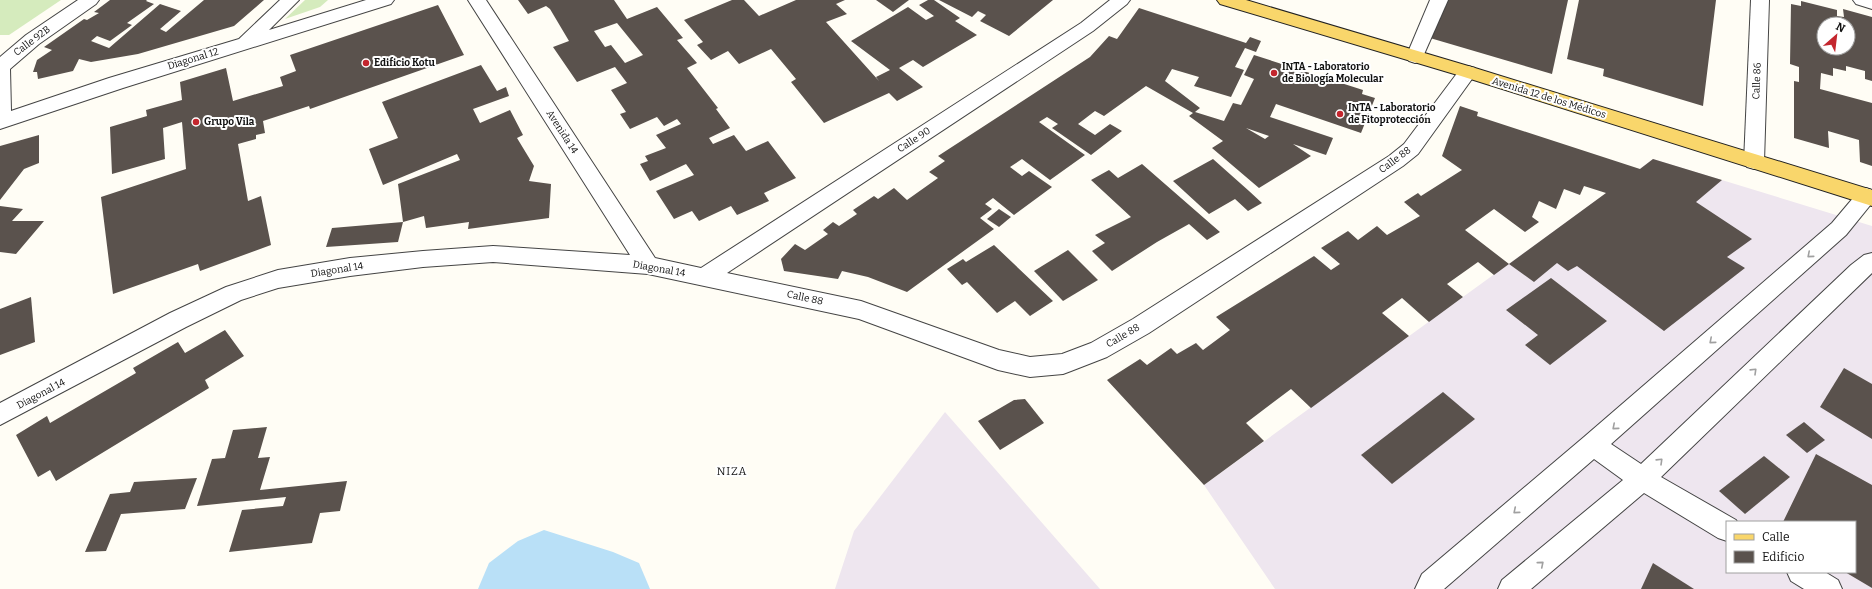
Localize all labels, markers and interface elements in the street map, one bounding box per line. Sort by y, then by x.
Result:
north arrow [1816,16,1856,56]
text: N [1834,20,1848,36]
street label: Calle 92B [11,23,53,59]
street label: Diagonal 12 [166,46,220,72]
place label: Edificio Kotu [374,57,435,69]
marker: Edificio Kotu [361,58,371,68]
place label: INTA - Laboratorio de Biología Molecular [1282,61,1384,85]
street label: Calle 86 [1750,62,1764,100]
marker: INTA - Laboratorio de Biología Molecular [1269,68,1279,78]
street label: Avenida 12 de los Médicos [1491,75,1608,121]
place label: INTA - Laboratorio de Fitoprotección [1348,102,1436,126]
street label: Avenida 14 [543,108,581,156]
marker: INTA - Laboratorio de Fitoprotección [1335,109,1345,119]
place label: Grupo Vila [204,116,255,128]
marker: Grupo Vila [191,117,201,127]
street label: Calle 90 [895,125,933,155]
street label: Calle 88 [1377,144,1413,176]
one-way arrow [1807,250,1814,257]
street label: Diagonal 14 [632,258,686,280]
street label: Diagonal 14 [310,260,364,280]
street label: Calle 88 [786,288,824,308]
street label: Calle 88 [1104,322,1142,350]
one-way arrow [1709,336,1717,343]
one-way arrow [1749,368,1757,376]
street label: Diagonal 14 [15,376,67,412]
one-way arrow [1612,422,1619,429]
one-way arrow [1656,459,1663,466]
district label: NIZA [717,465,747,478]
one-way arrow [1513,507,1520,514]
legend [1726,521,1856,573]
text: Calle [1762,530,1790,544]
text: Edificio [1762,550,1804,564]
one-way arrow [1536,561,1543,568]

